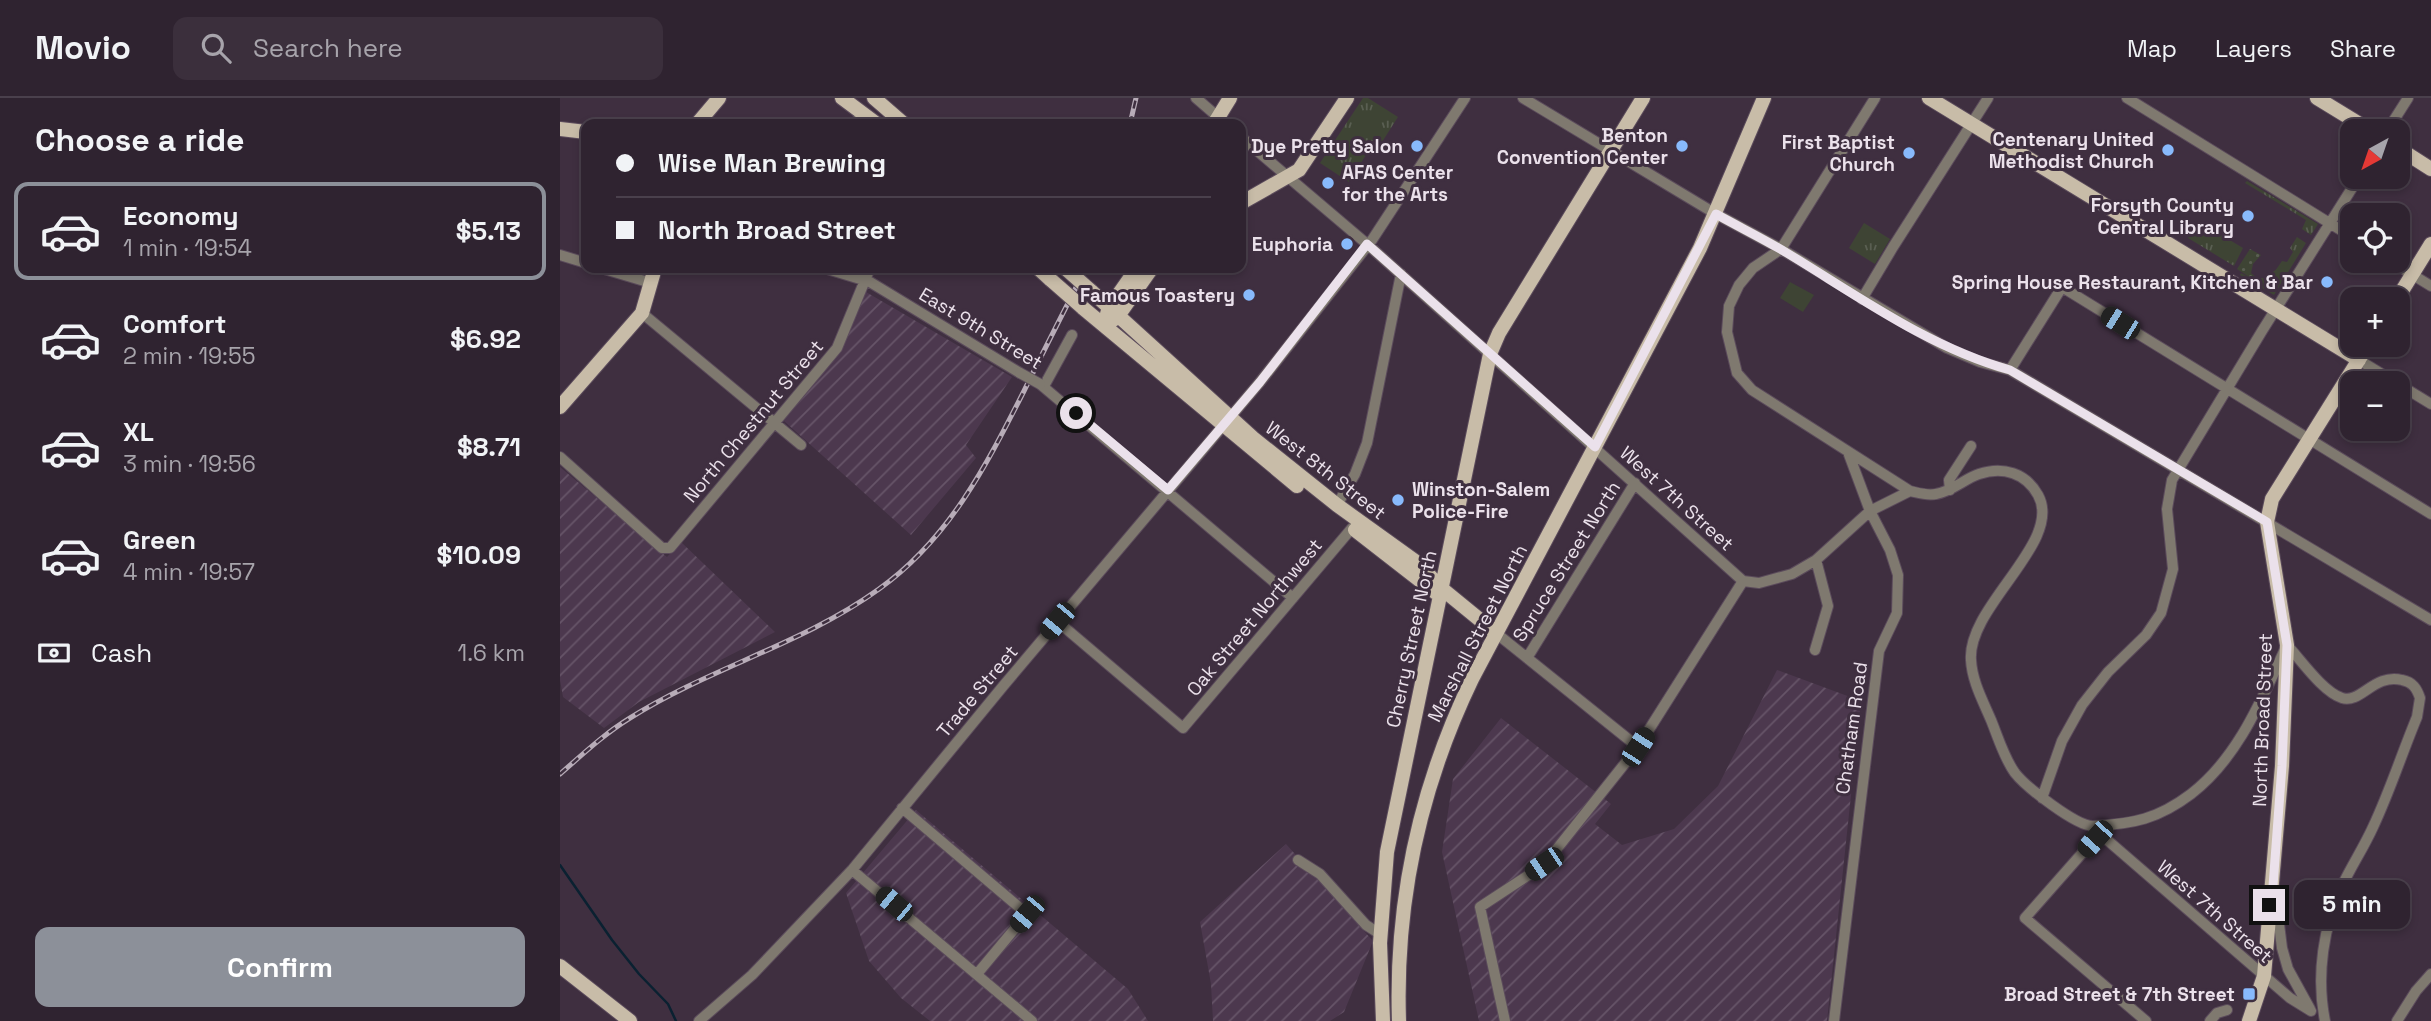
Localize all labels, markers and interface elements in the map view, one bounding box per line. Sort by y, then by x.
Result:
search box [173,17,663,80]
text: Movio [35,27,131,69]
icon: search [197,29,235,67]
text: Search here [253,31,403,65]
text: Map [2127,33,2177,64]
text: Layers [2215,33,2292,64]
text: Share [2330,33,2396,64]
north arrow [2340,119,2410,189]
map controls [2340,119,2410,441]
text: Choose a ride [35,120,245,160]
place label: Benton Convention Center [1497,123,1668,170]
place label: Centenary United Methodist Church [1989,127,2154,174]
place label: First Baptist Church [1782,130,1895,177]
place label: Dye Pretty Salon [1251,134,1403,159]
marker: Dye Pretty Salon [1409,138,1425,154]
marker: Benton Convention Center [1674,138,1690,154]
marker: Centenary United Methodist Church [2160,142,2176,158]
marker: First Baptist Church [1901,145,1917,161]
text: Wise Man Brewing [658,146,886,180]
place label: AFAS Center for the Arts [1342,160,1453,207]
marker: AFAS Center for the Arts [1320,175,1336,191]
place label: Forsyth County Central Library [2091,193,2234,240]
text: Economy [123,199,239,233]
icon: car [39,200,102,263]
button: locate [2340,203,2410,273]
marker: Forsyth County Central Library [2240,208,2256,224]
text: North Broad Street [658,213,896,247]
text: $5.13 [456,214,521,248]
place label: Euphoria [1252,232,1333,257]
text: 1 min · 19:54 [123,233,252,263]
marker: Euphoria [1339,236,1355,252]
place label: Spring House Restaurant, Kitchen & Bar [1952,270,2313,295]
marker: Spring House Restaurant, Kitchen & Bar [2319,274,2335,290]
street label: East 9th Street [914,282,1047,375]
place label: Famous Toastery [1080,283,1235,308]
marker: Famous Toastery [1241,287,1257,303]
button: + [2340,287,2410,357]
car [2097,303,2144,343]
text: Comfort [123,307,226,341]
icon: car [39,308,102,371]
text: $6.92 [450,322,521,356]
street label: North Chestnut Street [678,335,829,508]
text: 2 min · 19:55 [123,341,255,371]
button: − [2340,371,2410,441]
route start [1060,397,1092,429]
text: XL [123,415,154,449]
icon: car [39,416,102,479]
street label: West 8th Street [1260,416,1391,525]
text: $8.71 [457,430,521,464]
street label: West 7th Street [1614,441,1739,556]
text: 3 min · 19:56 [123,449,256,479]
street label: Spruce Street North [1507,476,1626,646]
place label: Winston-Salem Police-Fire [1412,477,1550,524]
marker: Winston-Salem Police-Fire [1390,492,1406,508]
text: Green [123,523,196,557]
icon: car [39,524,102,587]
street label: Oak Street Northwest [1181,533,1328,701]
text: $10.09 [437,538,521,572]
street label: Marshall Street North [1422,540,1533,726]
street label: Cherry Street North [1380,548,1443,730]
text: 4 min · 19:57 [123,557,255,587]
car [1036,598,1079,644]
street label: North Broad Street [2247,633,2278,807]
icon: cash [35,634,73,672]
text: Cash [91,636,152,670]
text: 1.6 km [458,638,525,668]
street label: Trade Street [931,640,1023,743]
street label: Chatham Road [1830,660,1873,796]
car [1618,724,1659,770]
car [2074,816,2117,862]
car [1521,844,1568,884]
street label: West 7th Street [2152,854,2278,968]
callout: 5 min [2294,880,2409,930]
car [872,882,917,926]
route end [2253,889,2285,921]
text: 5 min [2322,889,2382,919]
car [1006,891,1049,937]
button: Confirm [35,927,525,1007]
place label: Broad Street & 7th Street [2004,982,2235,1007]
marker: Broad Street & 7th Street [2241,986,2257,1002]

